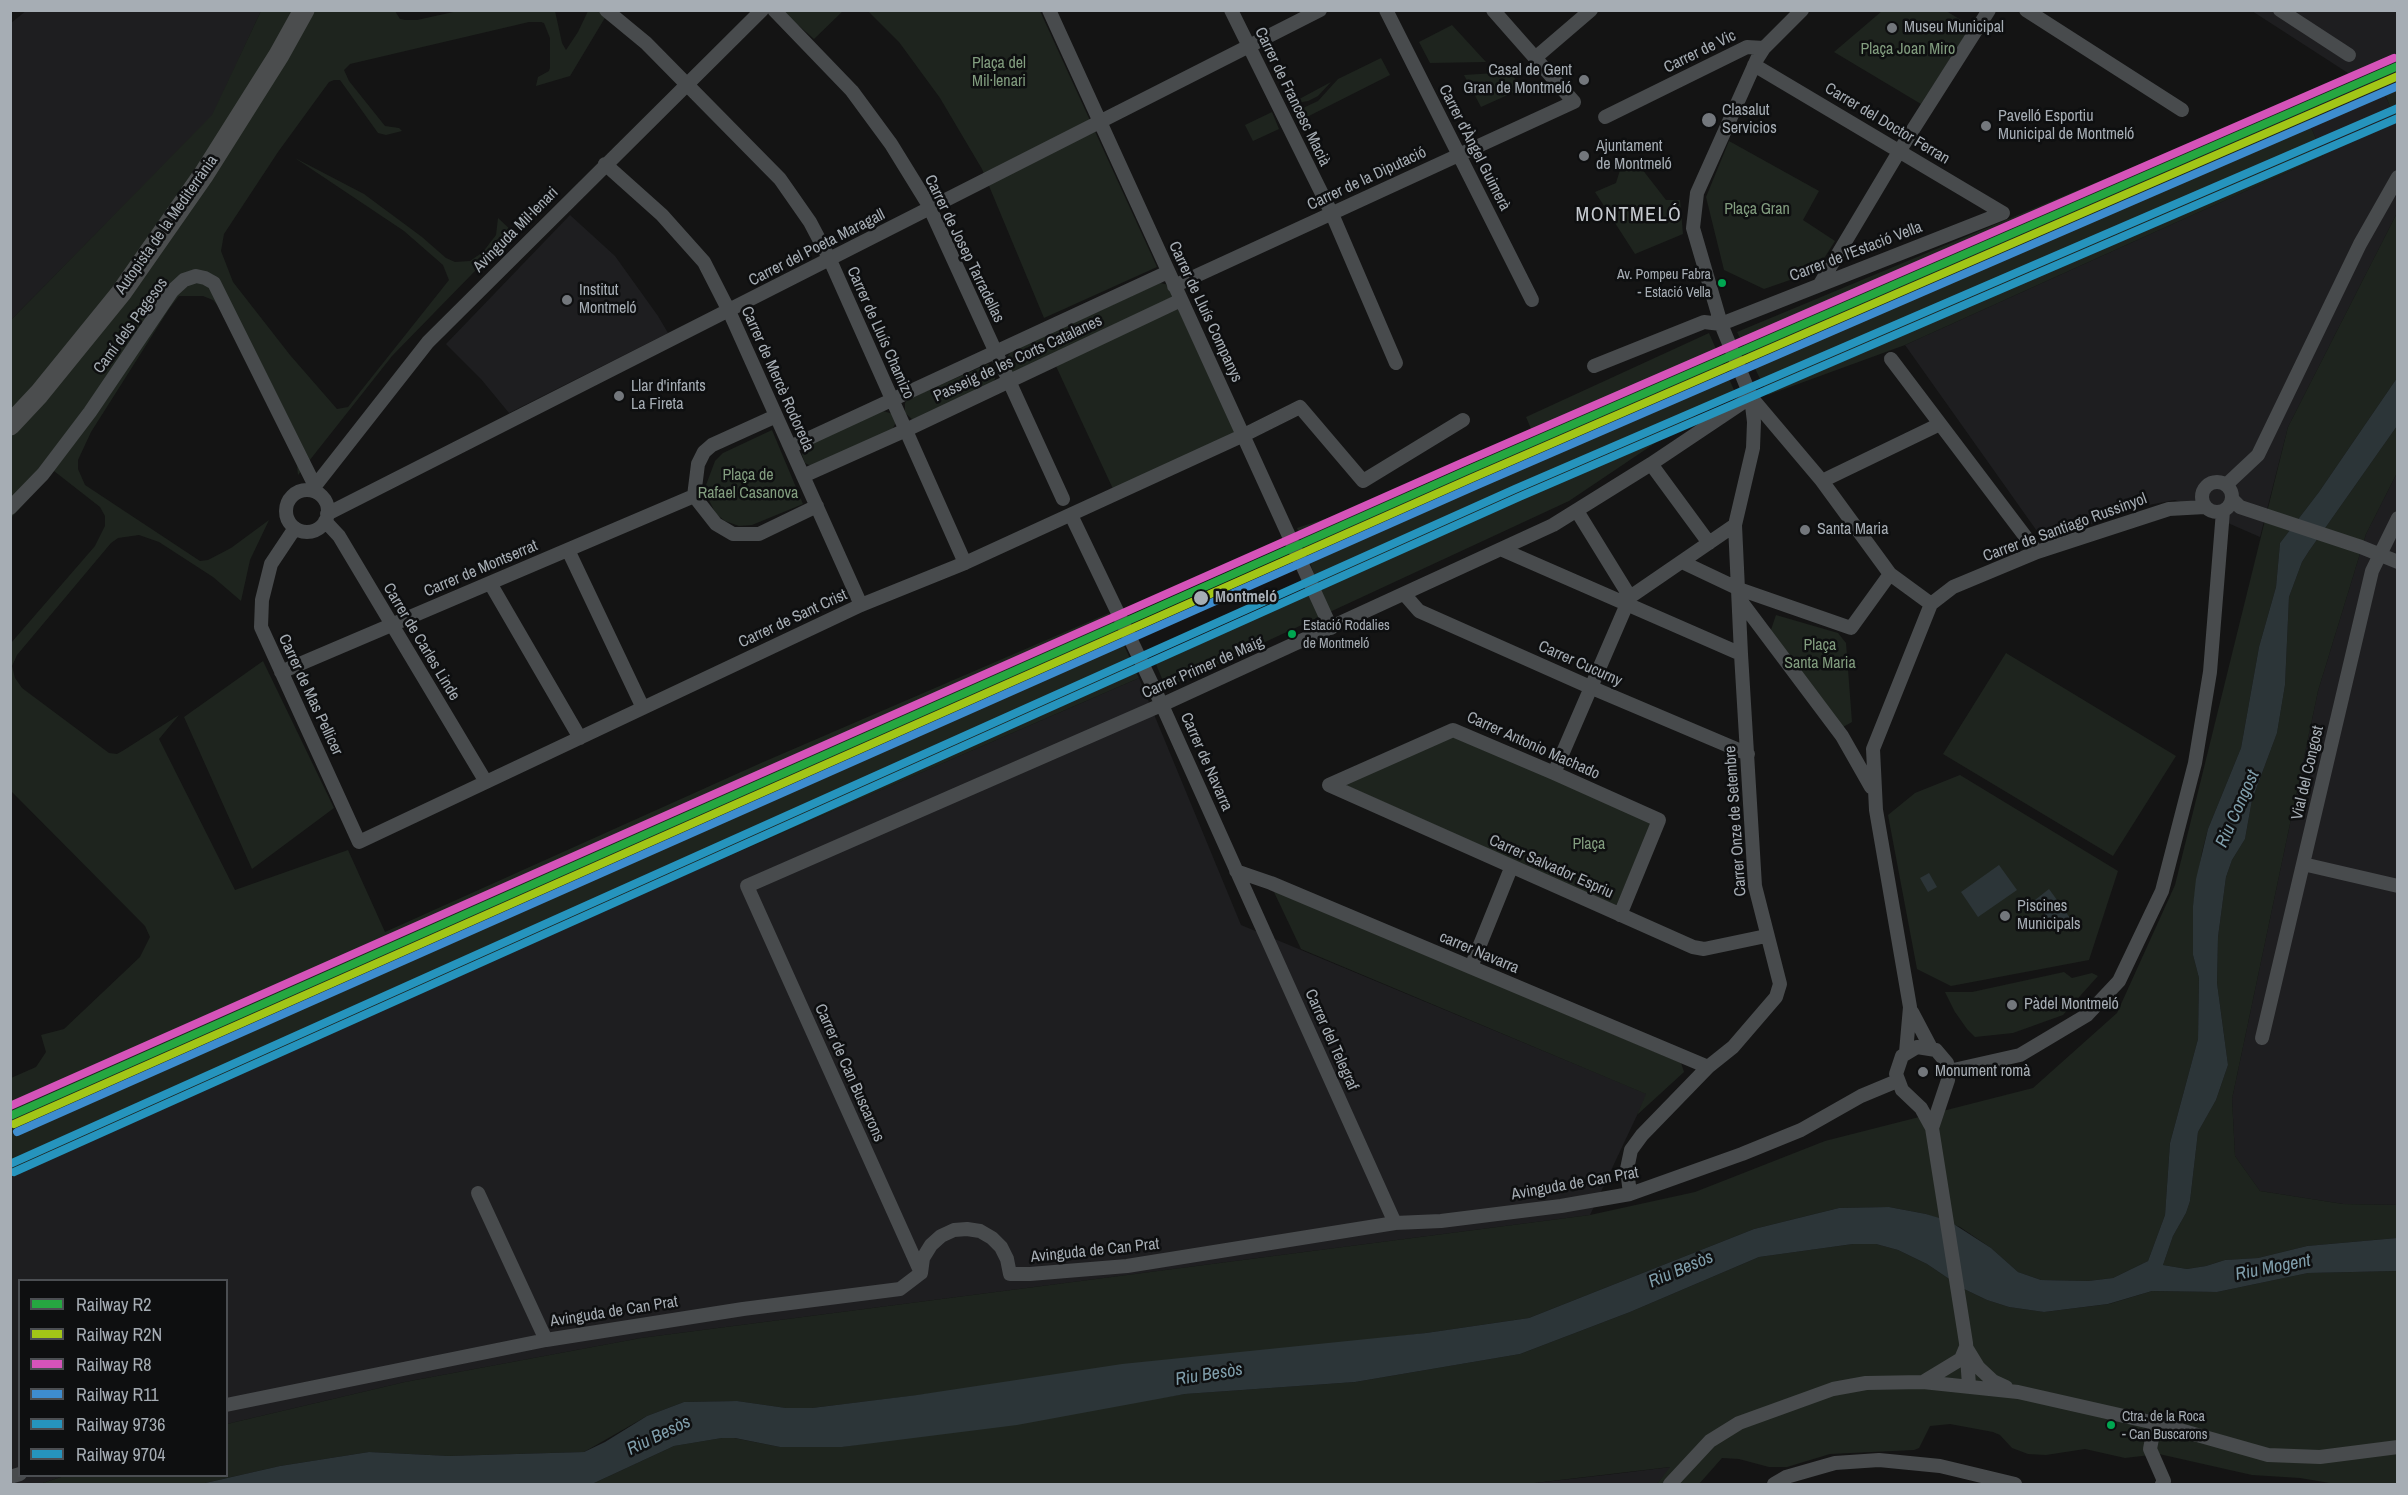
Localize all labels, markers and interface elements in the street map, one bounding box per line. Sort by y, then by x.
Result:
place label: Museu Municipal [1904,18,2004,38]
marker: Museu Municipal [1885,21,1899,35]
street label: Carrer de Francesc Macià [1250,24,1334,170]
street label: Carrer de Vic [1661,26,1739,78]
park label: Plaça Joan Miro [1861,40,1955,60]
park label: Plaça del Mil·lenari [972,54,1026,92]
place label: Casal de Gent Gran de Montmeló [1463,61,1572,99]
marker: Casal de Gent Gran de Montmeló [1577,73,1591,87]
street label: Carrer del Doctor Ferran [1821,79,1953,169]
street label: Carrer d'Àngel Guimerà [1434,82,1514,214]
place label: Clasalut Servicios [1722,101,1777,139]
place label: Pavelló Esportiu Municipal de Montmeló [1998,107,2134,145]
marker: Clasalut Servicios [1700,111,1718,129]
marker: Pavelló Esportiu Municipal de Montmeló [1979,119,1993,133]
place label: Ajuntament de Montmeló [1596,137,1672,175]
street label: Carrer de la Diputació [1304,143,1430,215]
marker: Ajuntament de Montmeló [1577,149,1591,163]
street label: Autopista de la Mediterrània [112,152,222,298]
street label: Carrer de Josep Tarradellas [920,172,1008,326]
street label: Avinguda Mil·lenari [469,183,563,277]
park label: Plaça Gran [1724,200,1790,220]
district label: MONTMELÓ [1576,204,1682,228]
street label: Carrer del Poeta Maragall [746,205,888,291]
street label: Carrer de l'Estació Vella [1787,218,1925,286]
street label: Carrer de Lluís Companys [1164,239,1246,385]
street label: Carrer de Lluís Chamizo [842,264,918,402]
place label: Av. Pompeu Fabra - Estació Vella [1617,267,1711,300]
street label: Camí dels Pagesos [90,274,172,378]
marker: Av. Pompeu Fabra - Estació Vella [1716,277,1728,289]
place label: Institut Montmeló [579,281,637,319]
marker: Institut Montmeló [560,293,574,307]
street label: Carrer de Mercè Rodoreda [736,303,818,455]
street label: Passeig de les Corts Catalanes [931,311,1105,407]
place label: Llar d'infants La Fireta [631,377,706,415]
marker: Llar d'infants La Fireta [612,389,626,403]
park label: Plaça de Rafael Casanova [698,466,798,504]
street label: Carrer de Santiago Russinyol [1981,489,2149,567]
place label: Santa Maria [1817,520,1888,540]
marker: Santa Maria [1798,523,1812,537]
street label: Carrer de Montserrat [421,536,541,602]
street label: Carrer de Carles Linde [378,580,464,704]
street label: Carrer de Sant Crist [736,585,850,653]
place label: Montmeló [1215,588,1277,608]
marker: Montmeló [1192,589,1210,607]
place label: Estació Rodalies de Montmeló [1303,618,1390,650]
marker: Estació Rodalies de Montmeló [1286,628,1298,640]
street label: Carrer de Mas Pellicer [274,631,346,759]
street label: Carrer Primer de Maig [1139,633,1267,703]
park label: Plaça Santa Maria [1784,636,1856,674]
street label: Carrer Cucurny [1535,637,1625,691]
street label: Carrer Antonio Machado [1463,708,1603,784]
street label: Carrer de Navarra [1176,710,1236,814]
street label: Vial del Congost [2288,724,2328,822]
street label: Carrer Onze de Setembre [1721,745,1751,897]
water label: Riu Congost [2211,767,2265,851]
street label: Carrer Salvador Espriu [1486,831,1616,903]
park label: Plaça [1573,835,1605,855]
place label: Piscines Municipals [2017,897,2080,935]
marker: Piscines Municipals [1998,909,2012,923]
street label: carrer Navarra [1436,928,1522,978]
street label: Carrer del Telegraf [1300,986,1362,1094]
place label: Pàdel Montmeló [2024,995,2119,1015]
marker: Pàdel Montmeló [2005,998,2019,1012]
street label: Carrer de Can Buscarons [810,1001,888,1145]
place label: Monument romà [1935,1062,2031,1082]
marker: Monument romà [1916,1065,1930,1079]
street label: Avinguda de Can Prat [1510,1163,1640,1205]
street label: Avinguda de Can Prat [1030,1235,1160,1267]
water label: Riu Besòs [1645,1247,1717,1293]
water label: Riu Mogent [2233,1250,2313,1286]
legend [18,1279,228,1477]
text: Railway R2 [76,1292,151,1317]
street label: Avinguda de Can Prat [549,1292,679,1332]
text: Railway R2N [76,1322,162,1347]
text: Railway R8 [76,1352,151,1377]
water label: Riu Besòs [1174,1359,1244,1391]
text: Railway R11 [76,1382,159,1407]
place label: Ctra. de la Roca - Can Buscarons [2122,1409,2207,1442]
water label: Riu Besòs [624,1411,694,1461]
text: Railway 9736 [76,1412,165,1437]
marker: Ctra. de la Roca - Can Buscarons [2105,1419,2117,1431]
text: Railway 9704 [76,1442,165,1467]

